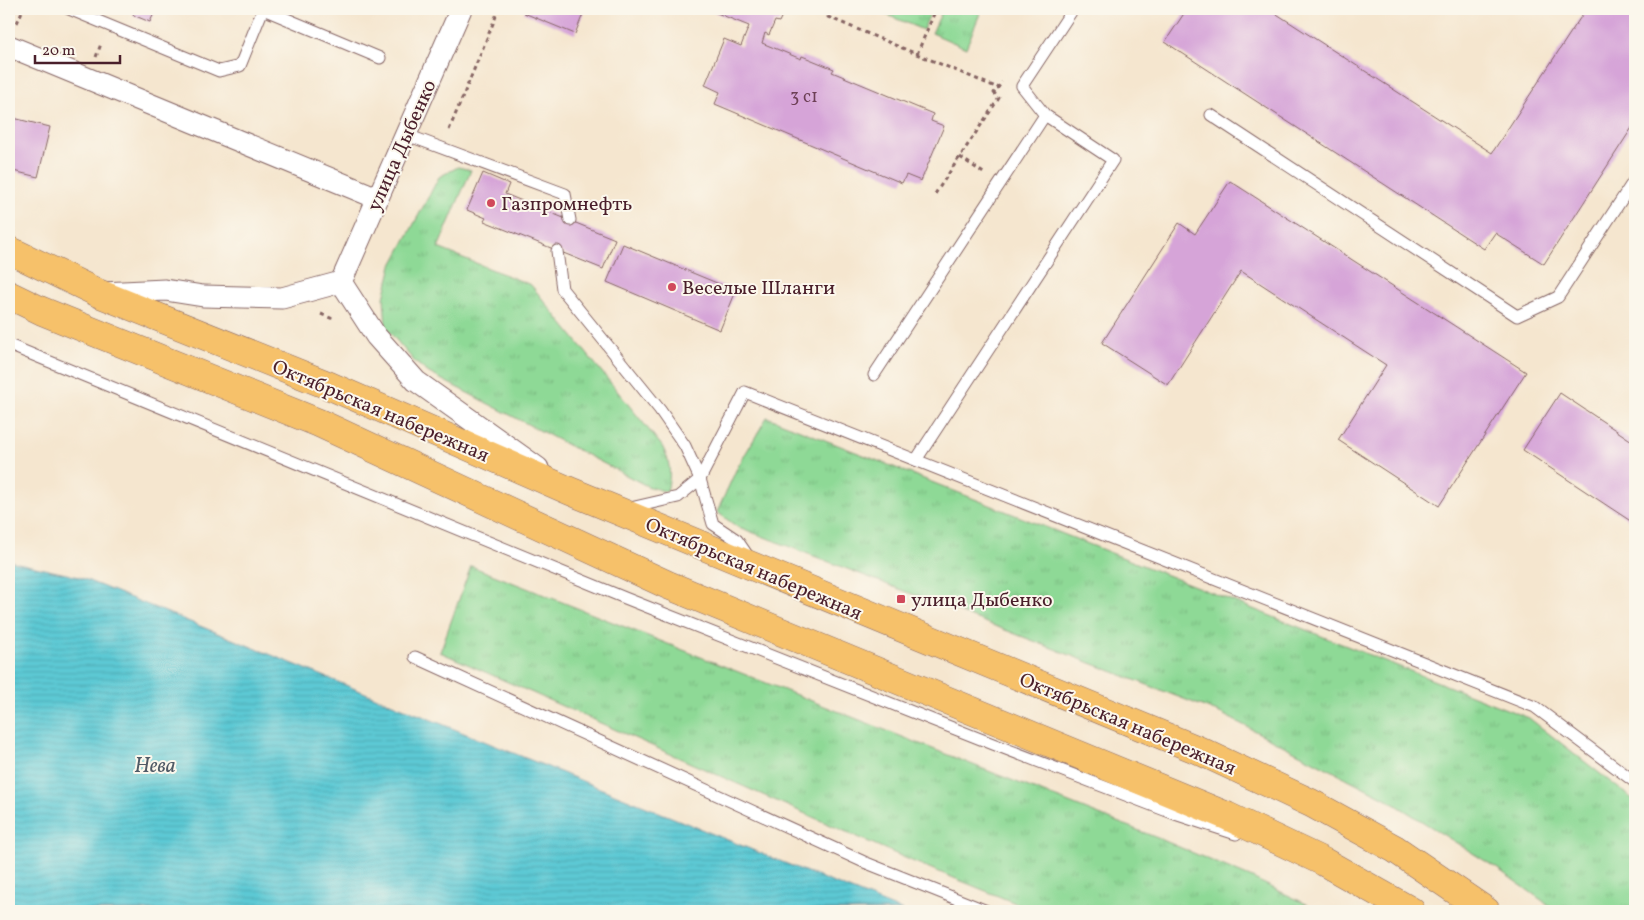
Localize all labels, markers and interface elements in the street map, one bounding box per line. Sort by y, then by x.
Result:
scale bar [35,32,120,64]
text: 20 m [42,41,75,62]
street label: улица Дыбенко [361,75,444,216]
house number: 3 с1 [790,85,818,110]
place label: Газпромнефть [501,191,632,219]
marker: Газпромнефть [485,197,497,209]
place label: Веселые Шланги [682,275,835,303]
marker: Веселые Шланги [666,281,678,293]
street label: Октябрьская набережная [267,353,493,470]
street label: Октябрьская набережная [640,511,866,628]
place label: улица Дыбенко [911,587,1053,615]
marker: улица Дыбенко [895,593,907,605]
street label: Октябрьская набережная [1014,666,1240,783]
water label: Нева [134,752,176,781]

